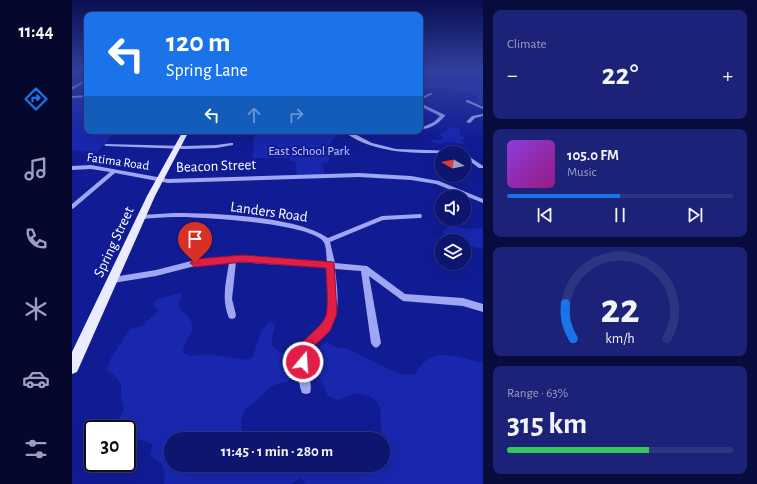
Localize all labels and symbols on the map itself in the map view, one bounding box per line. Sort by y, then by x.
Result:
park label: East School Park [268,145,350,158]
north arrow [435,146,471,182]
street label: Fatima Road [86,151,150,173]
street label: Beacon Street [176,157,257,175]
street label: Landers Road [229,199,309,225]
street label: Spring Street [91,204,137,280]
pin [178,222,212,263]
position arrow [282,341,324,383]
speed limit sign: 30 [84,420,136,472]

